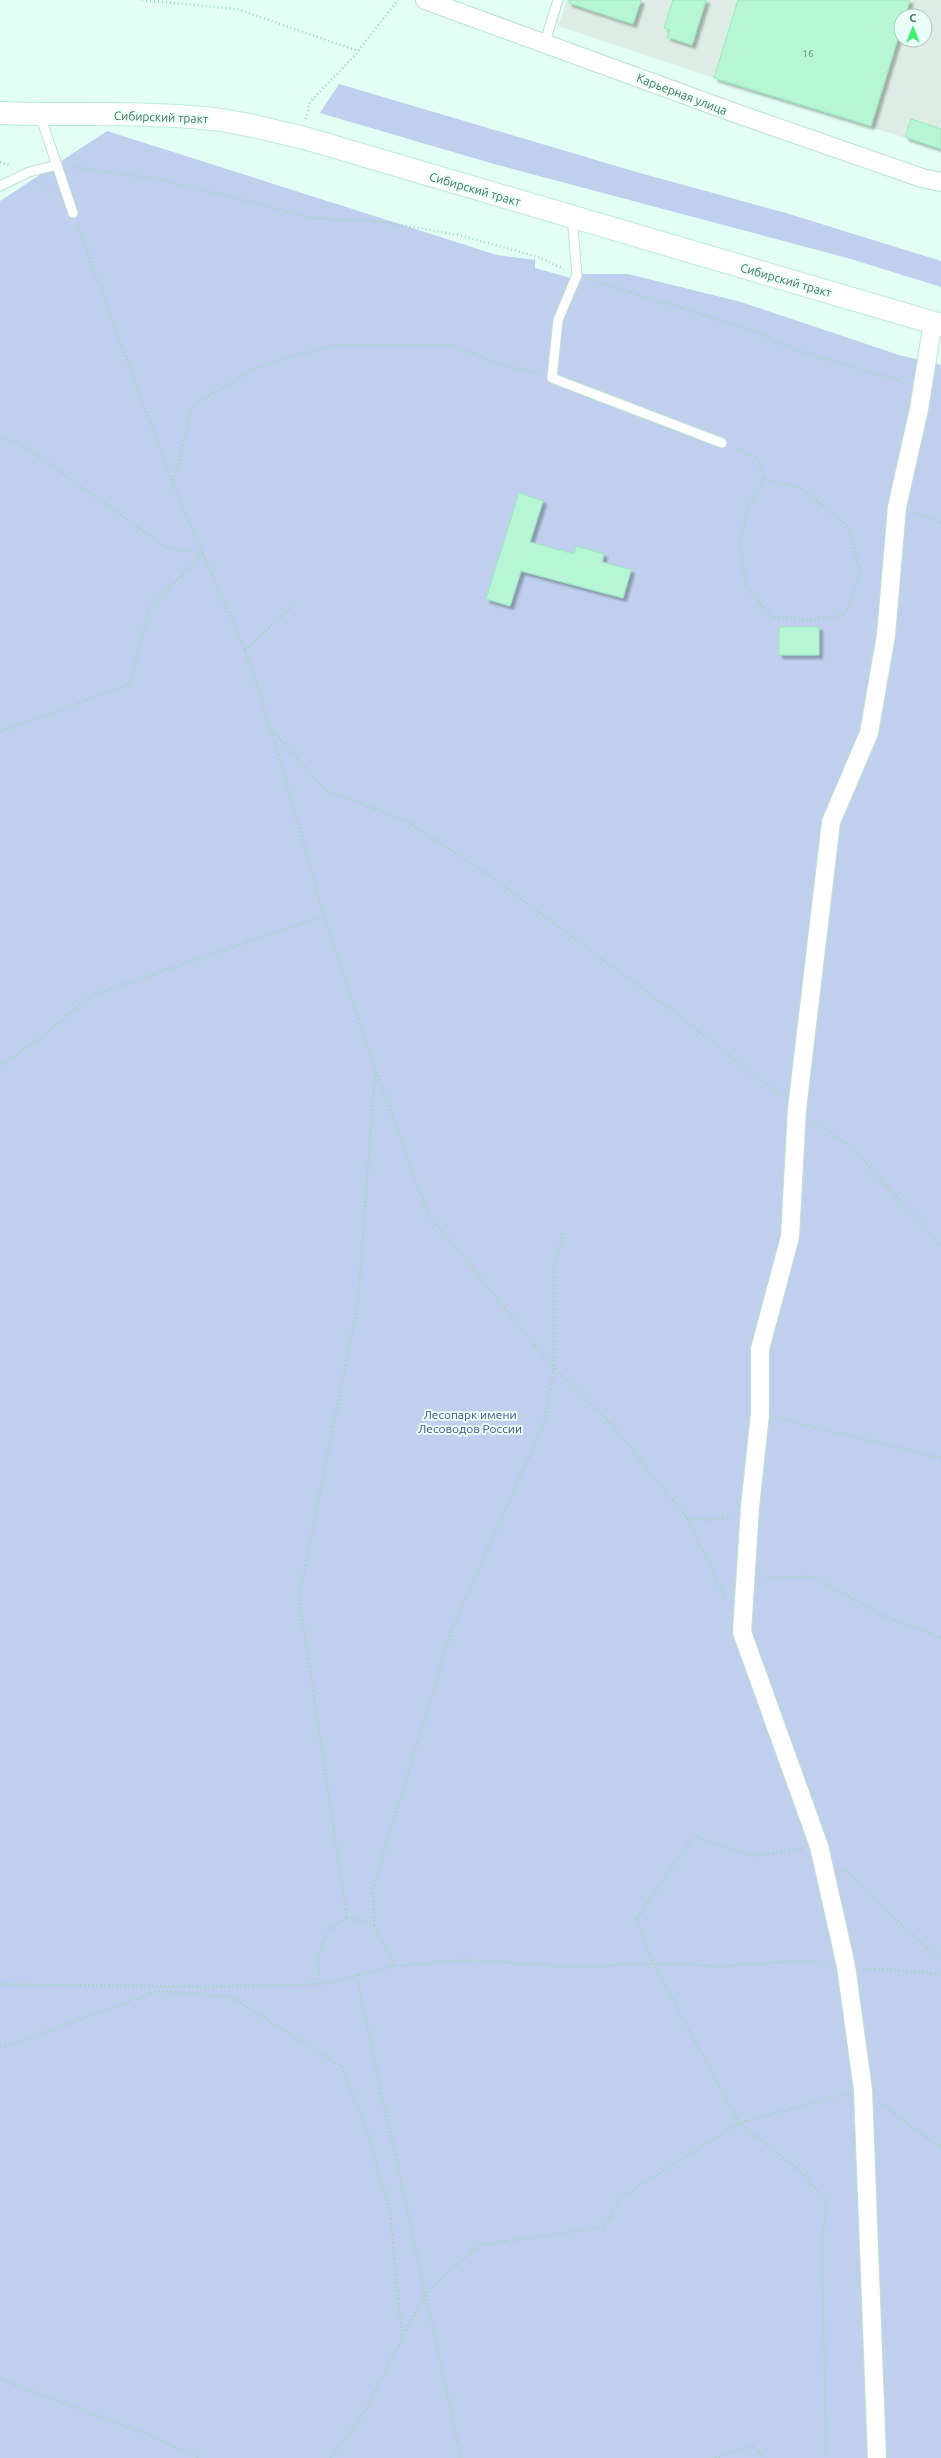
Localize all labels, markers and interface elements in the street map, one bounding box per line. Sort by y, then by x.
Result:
north arrow [893,8,933,48]
text: С [909,12,917,24]
house number: 16 [802,48,814,59]
street label: Карьерная улица [635,71,729,117]
street label: Сибирский тракт [114,109,209,125]
street label: Сибирский тракт [428,170,523,208]
street label: Сибирский тракт [739,261,834,299]
park label: Лесопарк имени Лесоводов России [418,1408,522,1435]

